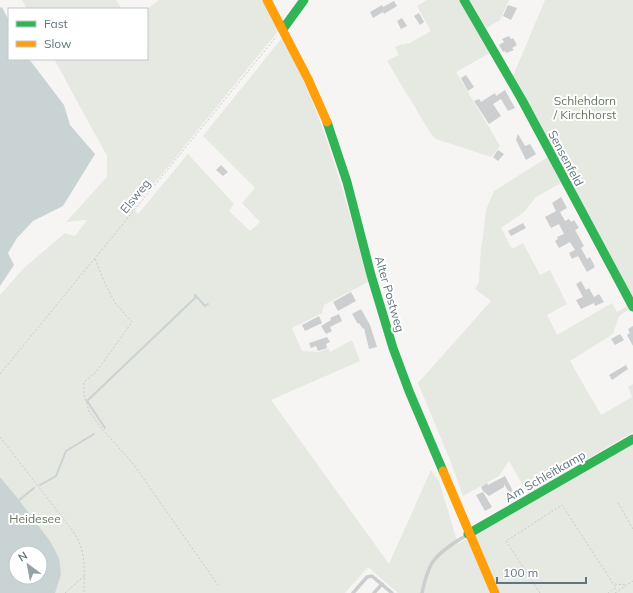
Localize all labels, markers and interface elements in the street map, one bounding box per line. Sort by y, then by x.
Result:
legend [8,8,148,60]
text: Fast [44,16,68,31]
text: Slow [44,36,72,51]
park label: Schlehdorn / Kirchhorst [553,93,616,122]
street label: Sensenfeld [545,128,587,188]
street label: Elsweg [117,176,153,216]
street label: Alter Postweg [372,254,408,334]
street label: Am Schleitkamp [502,447,588,505]
park label: Heidesee [9,511,61,526]
north arrow [8,545,48,585]
text: N [15,548,30,565]
scale bar [497,559,586,585]
text: 100 m [503,565,538,580]

